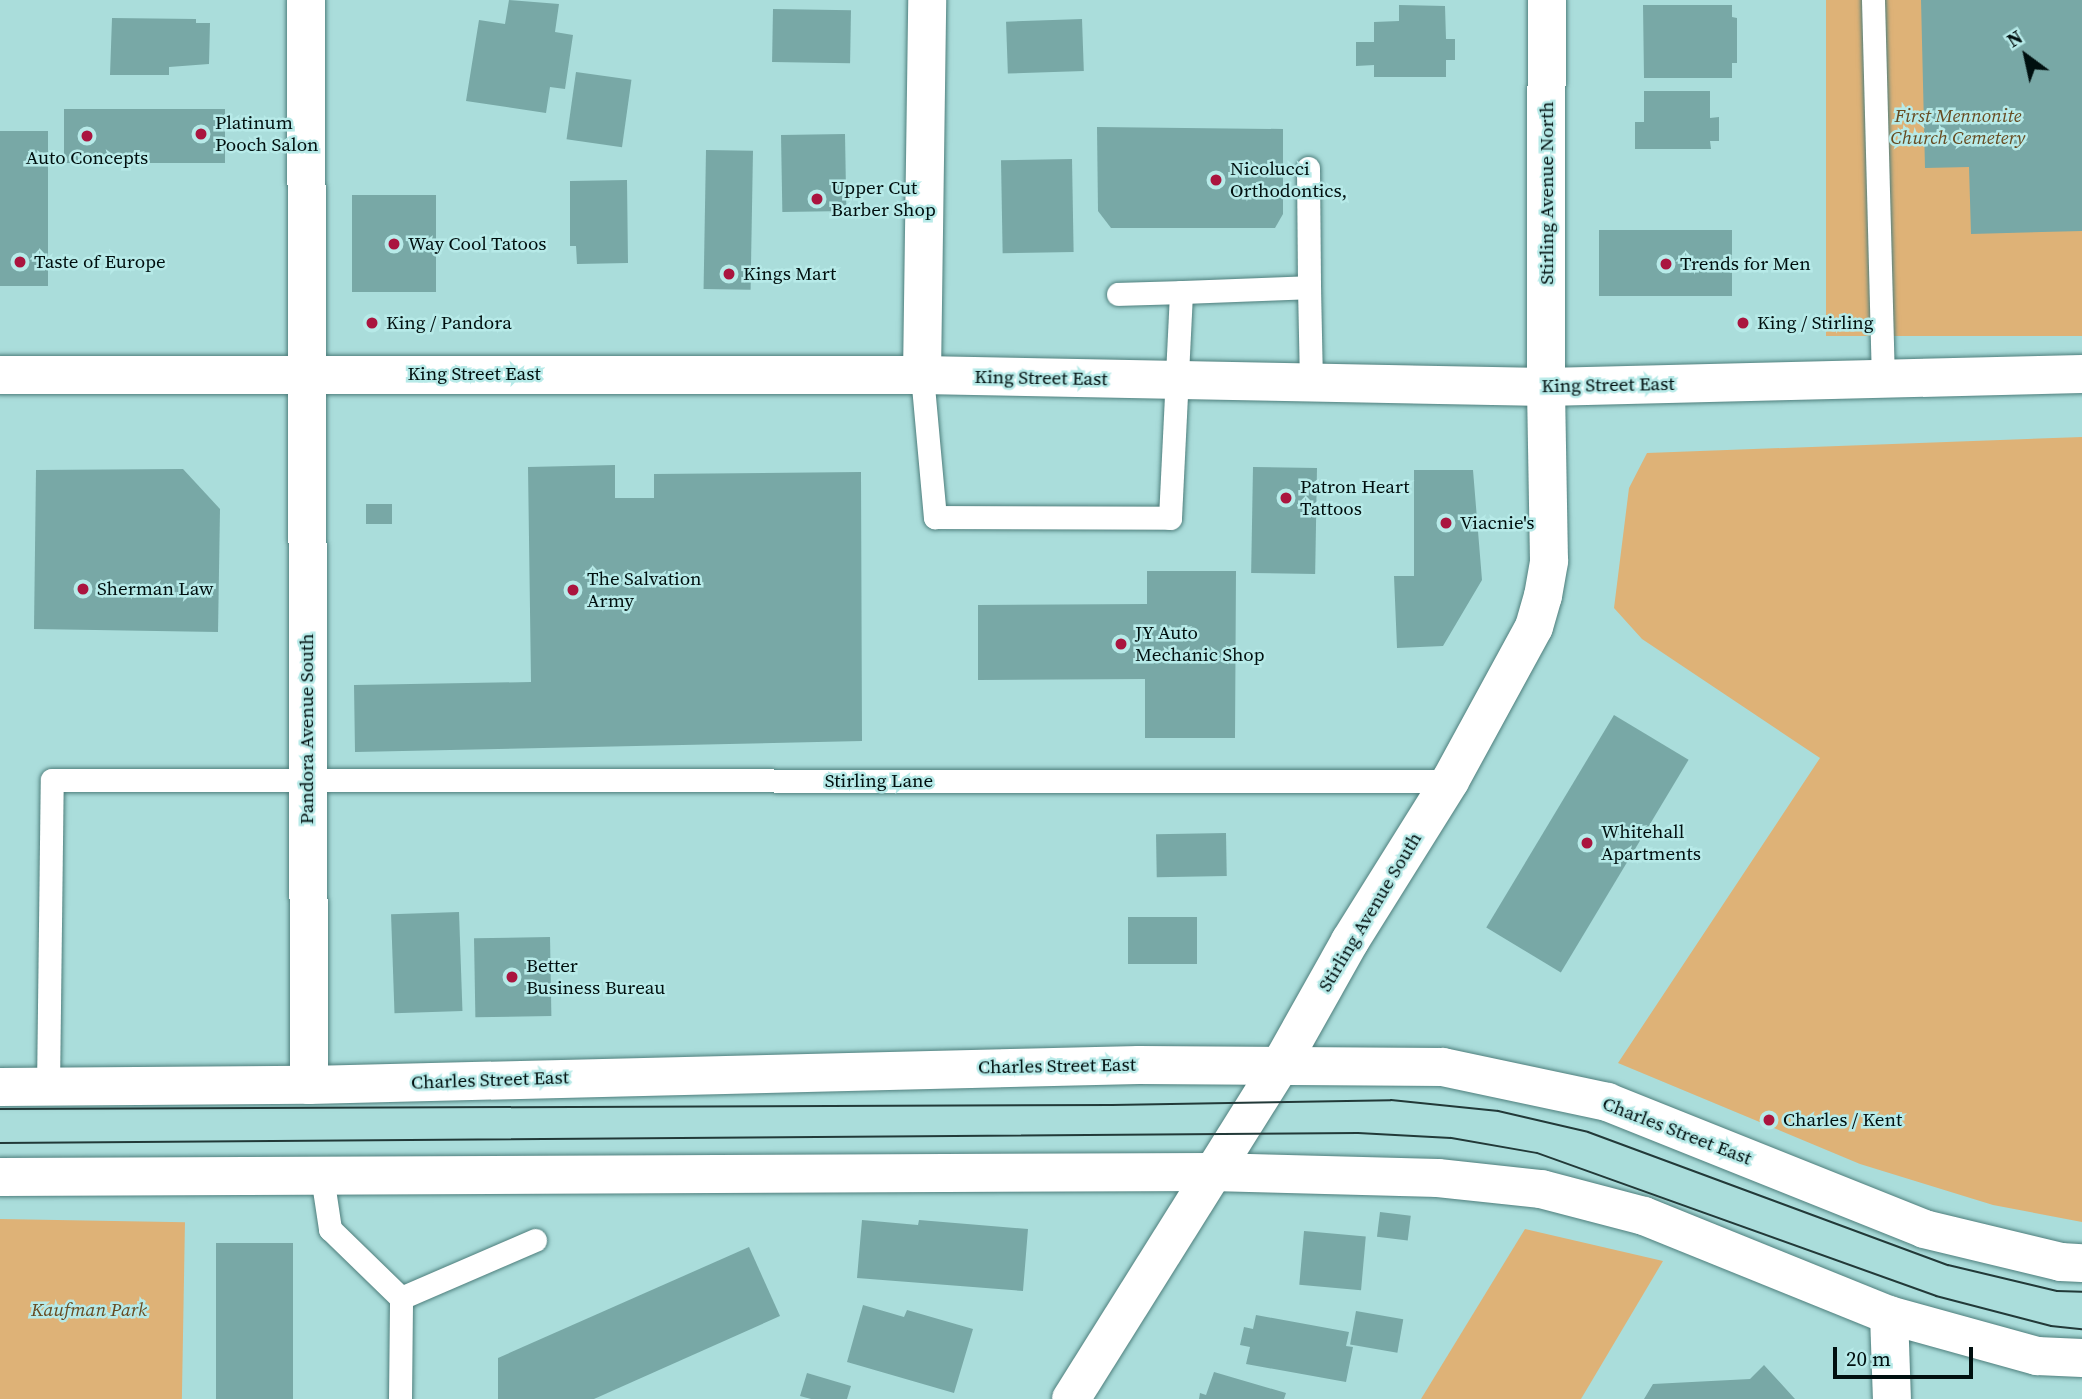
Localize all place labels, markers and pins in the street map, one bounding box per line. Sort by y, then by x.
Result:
place label: Platinum Pooch Salon [215,112,319,156]
marker: Platinum Pooch Salon [193,126,209,142]
marker: Auto Concepts [79,128,95,144]
place label: Auto Concepts [26,147,148,169]
place label: Nicolucci Orthodontics, [1230,158,1347,202]
marker: Nicolucci Orthodontics, [1208,172,1224,188]
place label: Upper Cut Barber Shop [831,177,936,221]
marker: Upper Cut Barber Shop [809,191,825,207]
place label: Way Cool Tatoos [408,233,547,255]
marker: Way Cool Tatoos [386,236,402,252]
place label: Taste of Europe [34,251,166,273]
place label: Trends for Men [1680,253,1811,275]
marker: Taste of Europe [12,254,28,270]
marker: Trends for Men [1658,256,1674,272]
place label: Kings Mart [743,263,836,285]
marker: Kings Mart [721,266,737,282]
place label: King / Pandora [386,312,512,334]
place label: King / Stirling [1757,312,1874,334]
marker: King / Pandora [364,315,380,331]
marker: King / Stirling [1735,315,1751,331]
place label: Patron Heart Tattoos [1300,476,1409,520]
marker: Patron Heart Tattoos [1278,490,1294,506]
place label: Viacnie's [1460,512,1534,534]
marker: Viacnie's [1438,515,1454,531]
place label: The Salvation Army [587,568,702,612]
place label: Sherman Law [97,578,213,600]
marker: Sherman Law [75,581,91,597]
marker: The Salvation Army [565,582,581,598]
place label: JY Auto Mechanic Shop [1135,622,1265,666]
marker: JY Auto Mechanic Shop [1113,636,1129,652]
place label: Whitehall Apartments [1601,821,1701,865]
marker: Whitehall Apartments [1579,835,1595,851]
place label: Better Business Bureau [526,955,665,999]
marker: Better Business Bureau [504,969,520,985]
place label: Charles / Kent [1783,1109,1902,1131]
marker: Charles / Kent [1761,1112,1777,1128]

